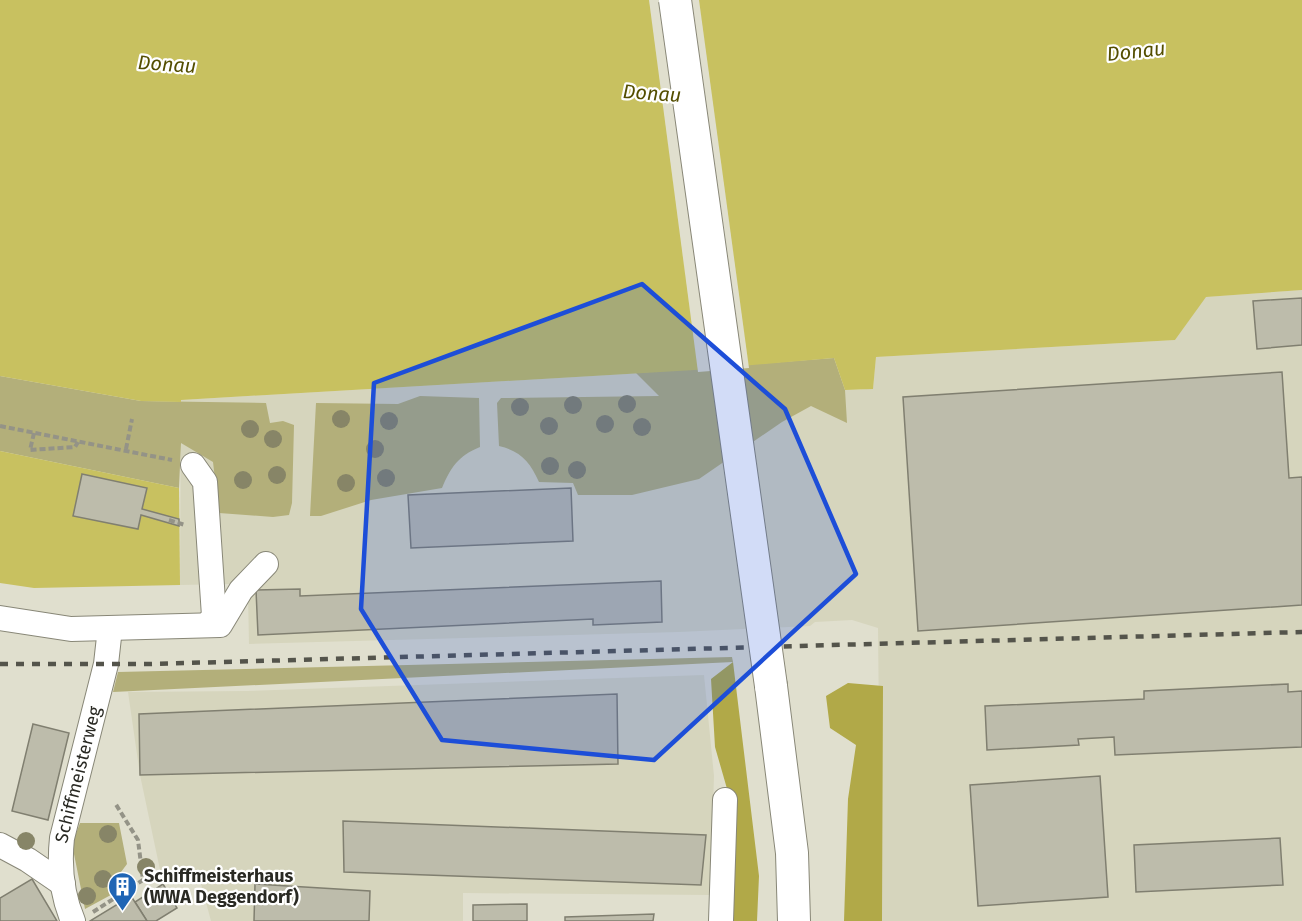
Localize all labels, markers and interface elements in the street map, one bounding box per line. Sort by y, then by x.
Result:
water label: Donau [1105,36,1167,66]
water label: Donau [137,50,197,78]
water label: Donau [622,79,682,107]
street label: Schiffmeisterweg [50,703,106,845]
place label: Schiffmeisterhaus (WWA Deggendorf) [144,865,299,908]
building icon: Schiffmeisterhaus (WWA Deggendorf) [107,870,139,912]

